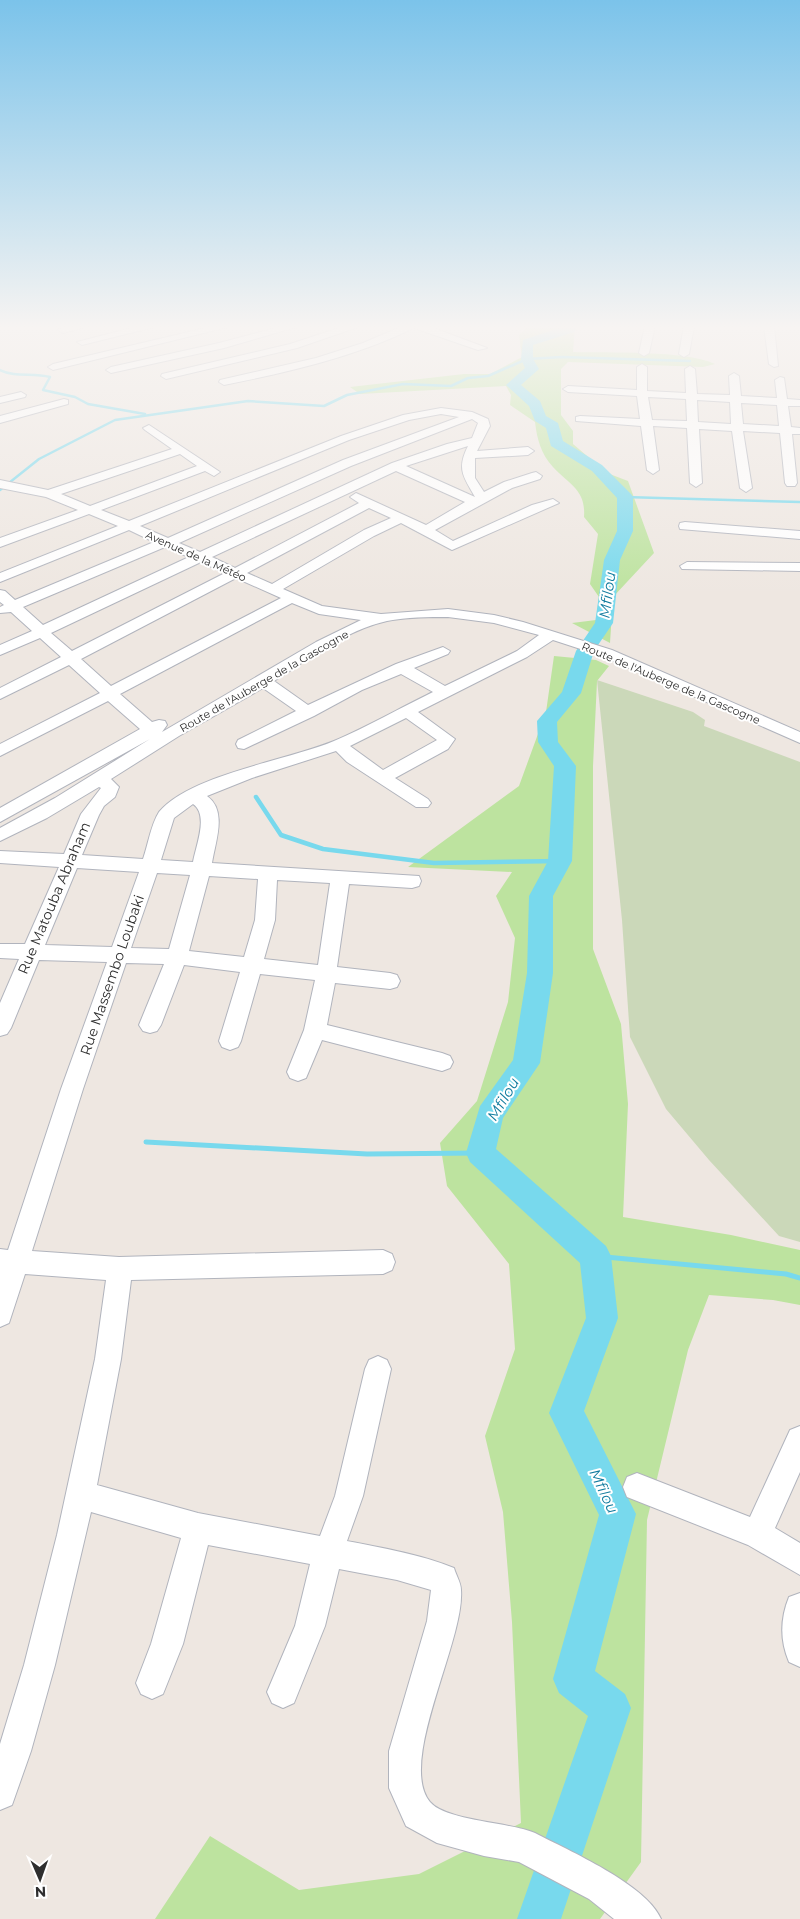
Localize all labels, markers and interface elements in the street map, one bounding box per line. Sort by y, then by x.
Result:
street label: Avenue de la Météo [144,528,249,585]
water label: Mfilou [594,570,620,620]
street label: Route de l'Auberge de la Gascogne [177,627,351,735]
street label: Route de l'Auberge de la Gascogne [580,639,763,727]
street label: Rue Matouba Abraham [14,819,94,977]
street label: Rue Massembo Loubaki [76,892,148,1058]
water label: Mfilou [483,1074,523,1124]
water label: Mfilou [585,1466,623,1516]
north arrow [15,1854,65,1904]
text: N [34,1883,46,1901]

